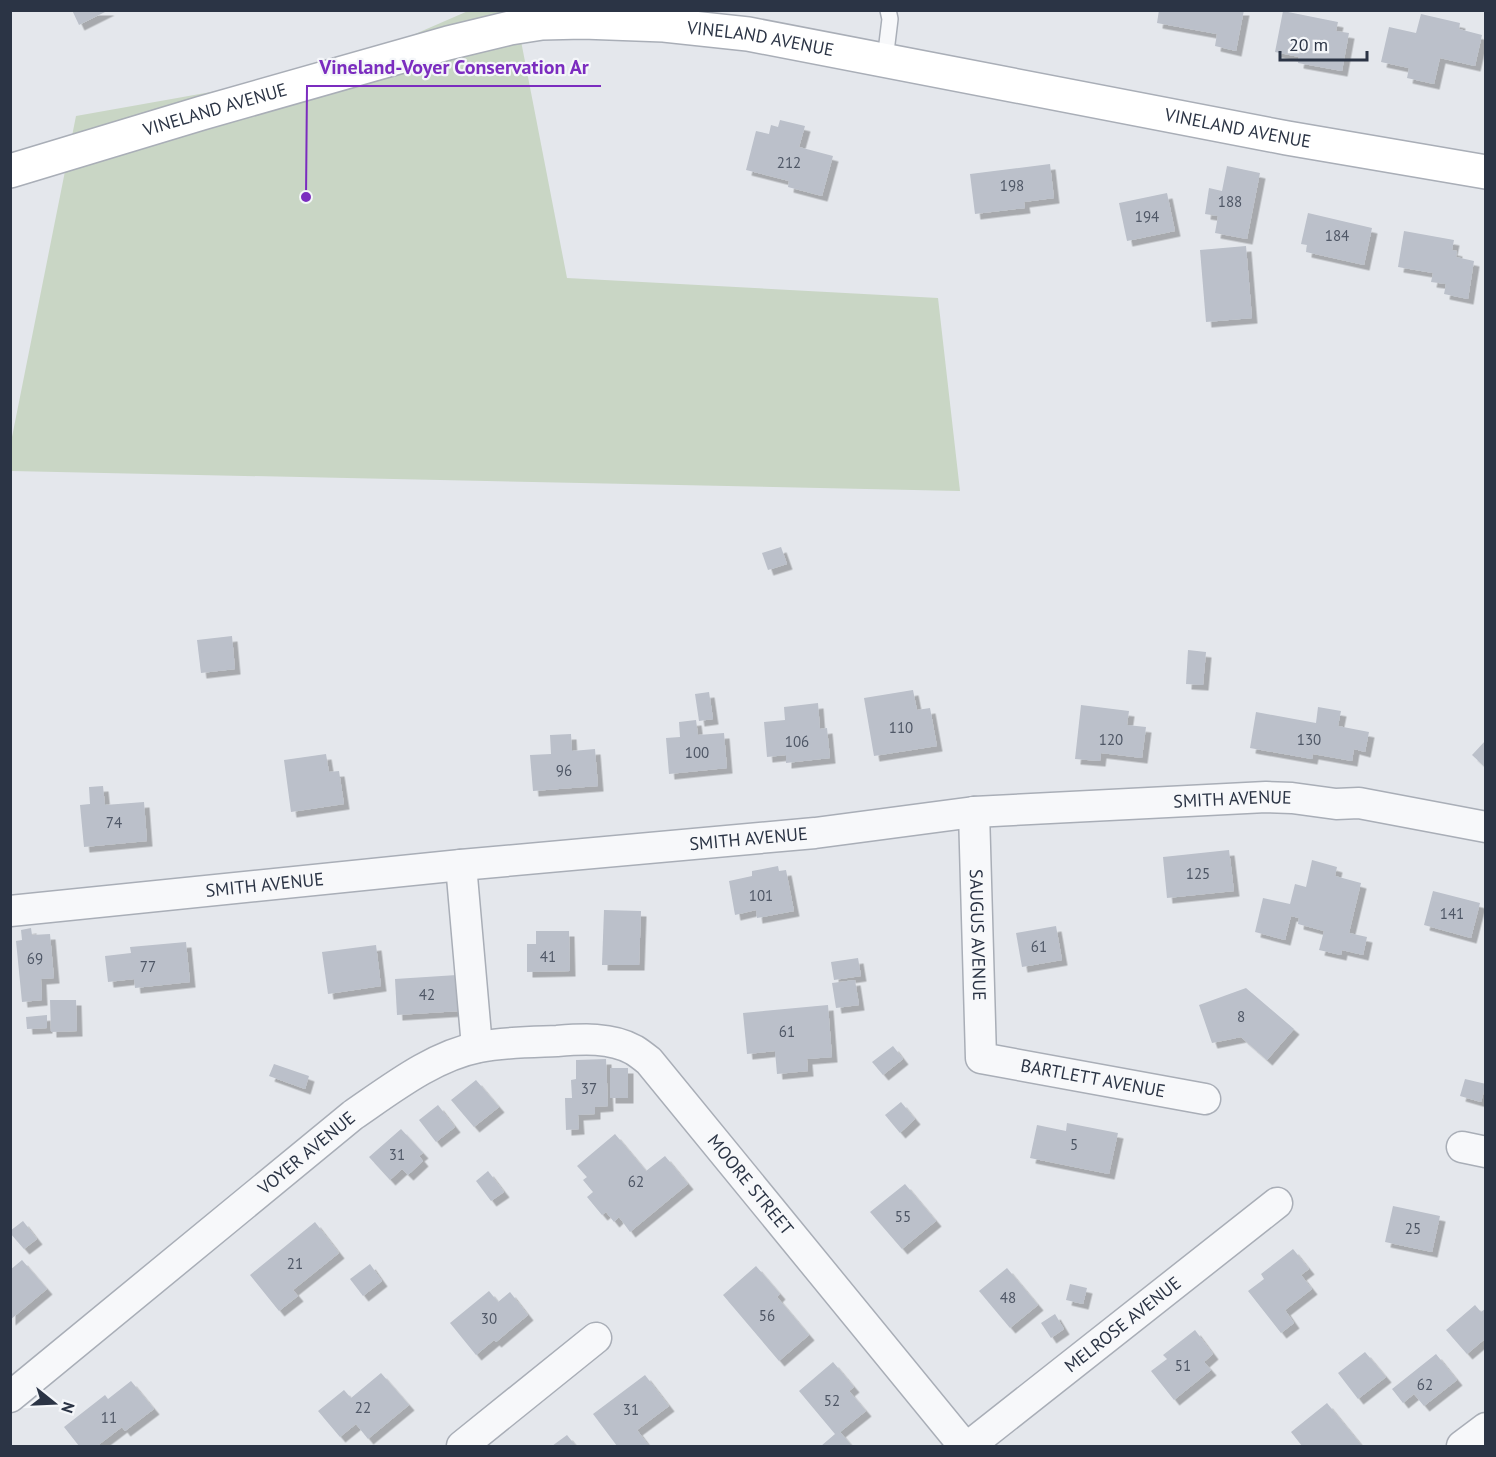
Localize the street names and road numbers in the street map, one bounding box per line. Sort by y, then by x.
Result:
street label: VINELAND AVENUE [685,15,836,61]
street label: VINELAND AVENUE [139,77,289,141]
street label: VINELAND AVENUE [1162,102,1313,153]
street label: SMITH AVENUE [1173,785,1292,813]
street label: SMITH AVENUE [688,822,809,855]
street label: SMITH AVENUE [204,867,325,902]
street label: SAUGUS AVENUE [965,869,991,1001]
street label: BARTLETT AVENUE [1019,1053,1167,1103]
street label: VOYER AVENUE [252,1106,360,1200]
street label: MOORE STREET [703,1129,799,1240]
street label: MELROSE AVENUE [1060,1271,1185,1377]

